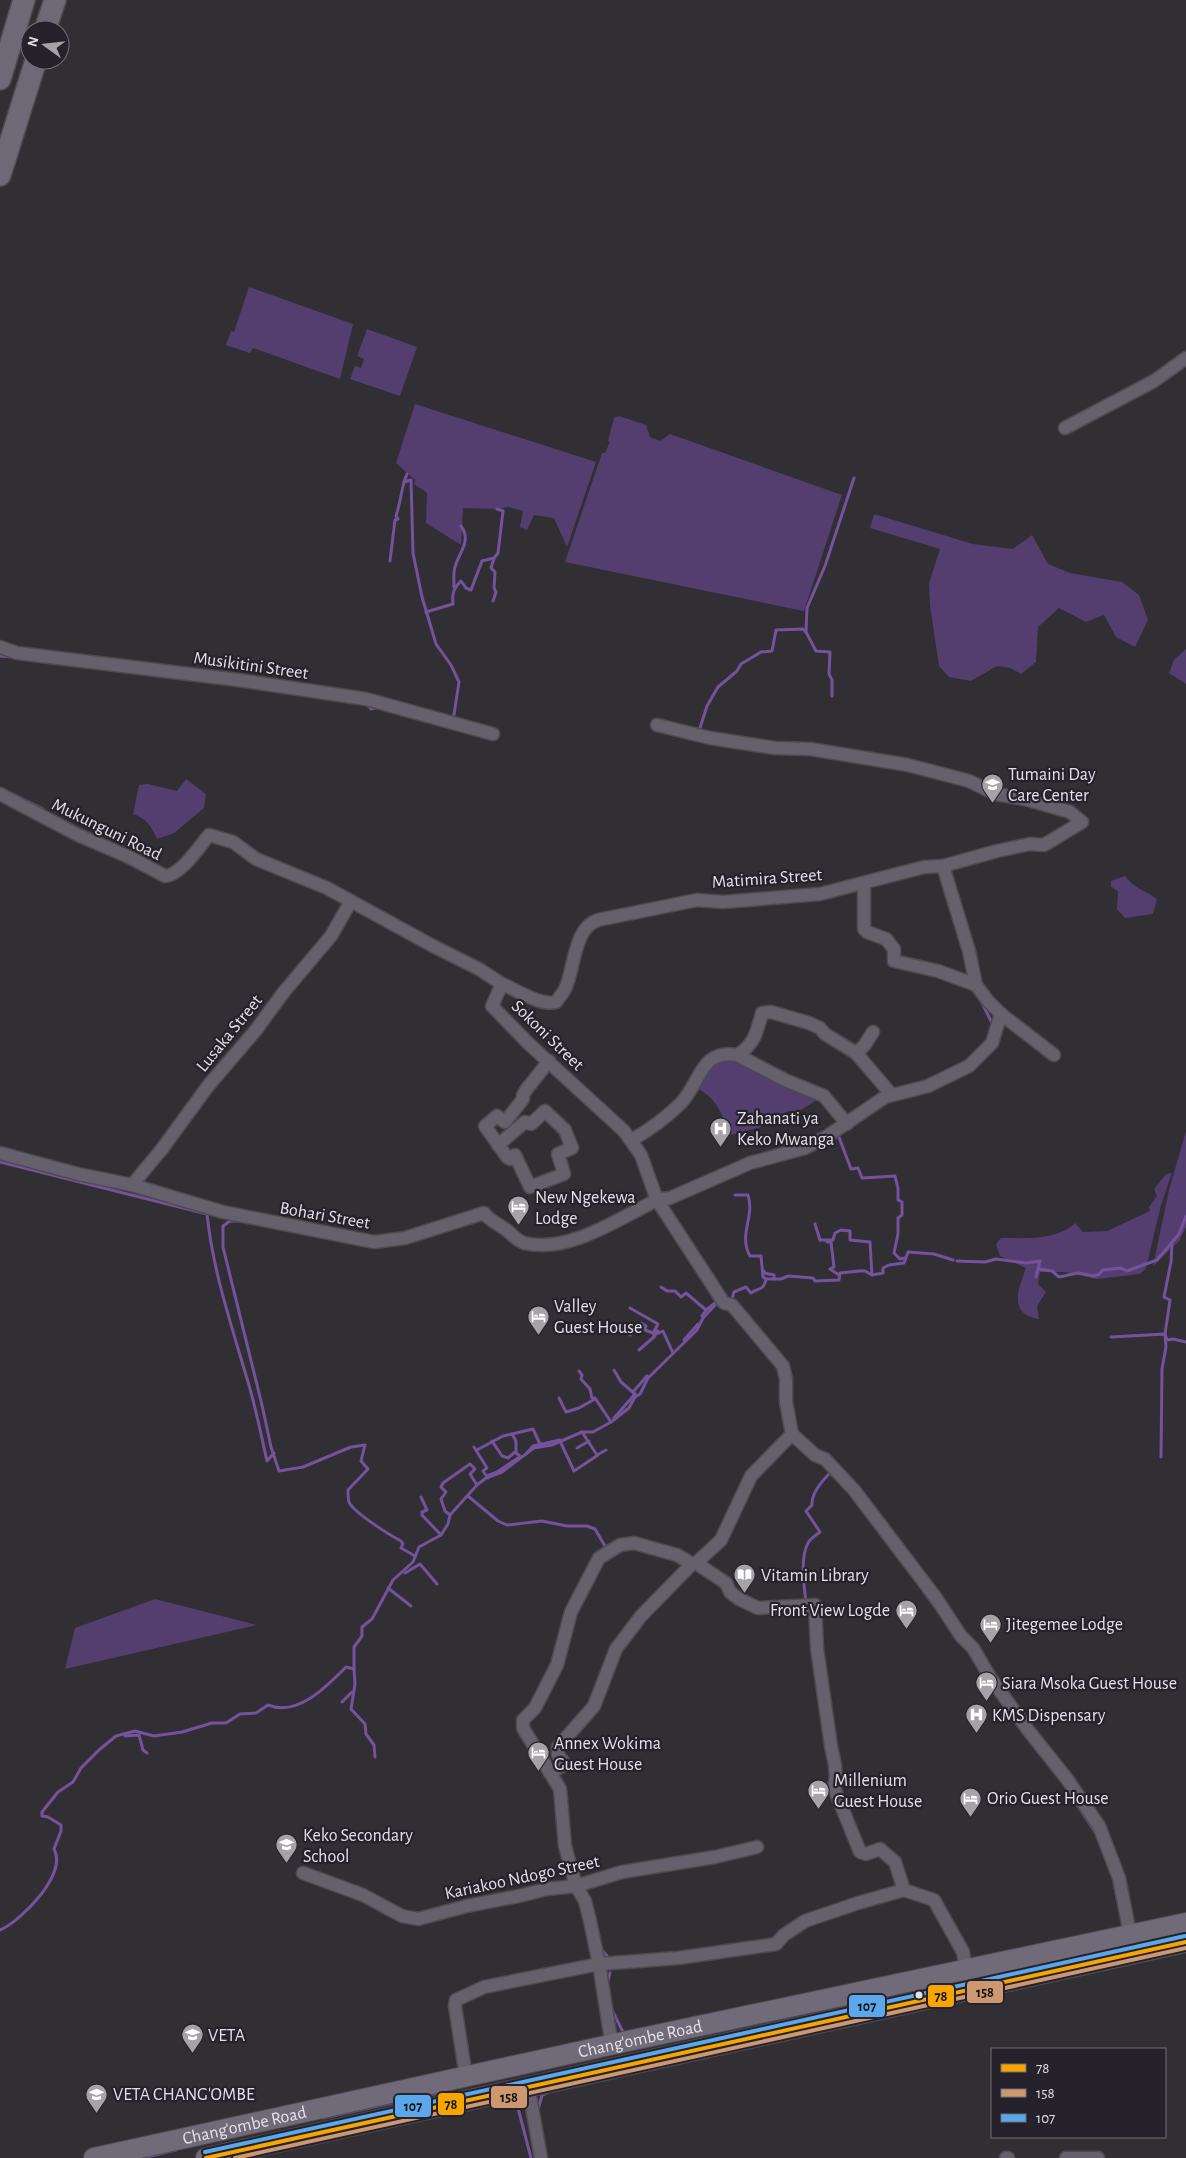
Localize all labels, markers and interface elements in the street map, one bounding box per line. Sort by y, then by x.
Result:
north arrow [20,20,70,70]
text: N [25,35,41,48]
street label: Musikitini Street [192,649,310,683]
place label: Tumaini Day Care Center [1008,766,1096,805]
school or university icon: Tumaini Day Care Center [980,772,1004,803]
street label: Mukunguni Road [49,796,164,864]
street label: Matimira Street [711,866,823,892]
street label: Lusaka Street [193,992,266,1075]
street label: Sokoni Street [508,997,587,1075]
place label: Zahanati ya Keko Mwanga [737,1110,834,1149]
hospital icon: Zahanati ya Keko Mwanga [709,1116,733,1147]
place label: New Ngekewa Lodge [535,1189,636,1228]
hotel icon: New Ngekewa Lodge [507,1195,531,1226]
street label: Bohari Street [278,1199,372,1233]
place label: Valley Guest House [554,1298,642,1337]
hotel icon: Valley Guest House [526,1304,550,1335]
library icon: Vitamin Library [733,1563,757,1594]
place label: Vitamin Library [761,1567,869,1585]
hotel icon: Front View Logde [894,1598,918,1629]
place label: Front View Logde [770,1602,890,1620]
hotel icon: Jitegemee Lodge [978,1612,1002,1643]
place label: Jitegemee Lodge [1006,1616,1123,1634]
hotel icon: Siara Msoka Guest House [974,1671,998,1702]
place label: Siara Msoka Guest House [1002,1675,1177,1693]
hospital icon: KMS Dispensary [964,1703,988,1734]
place label: KMS Dispensary [992,1707,1106,1725]
place label: Annex Wokima Guest House [554,1735,661,1774]
hotel icon: Annex Wokima Guest House [526,1741,550,1772]
place label: Millenium Guest House [834,1772,922,1811]
hotel icon: Millenium Guest House [806,1778,830,1809]
hotel icon: Orio Guest House [959,1786,983,1817]
place label: Orio Guest House [987,1790,1109,1808]
place label: Keko Secondary School [303,1827,413,1866]
school or university icon: Keko Secondary School [275,1833,299,1864]
street label: Kariakoo Ndogo Street [443,1853,602,1903]
line badge: 158 [966,1980,1004,2004]
line badge: 78 [927,1984,955,2008]
text: 158 [976,1986,994,2000]
unlabelled marker [914,1990,924,2000]
text: 78 [935,1990,948,2004]
line badge: 107 [848,1994,886,2018]
text: 107 [858,2000,876,2014]
street label: Chang'ombe Road [577,2018,704,2062]
school or university icon: VETA [180,2023,204,2054]
place label: VETA [208,2027,246,2045]
legend [991,2048,1166,2138]
text: 78 [1036,2061,1049,2076]
school or university icon: VETA CHANG'OMBE [85,2082,109,2113]
line badge: 158 [490,2085,528,2109]
place label: VETA CHANG'OMBE [113,2086,255,2104]
text: 158 [1036,2086,1055,2101]
text: 158 [500,2091,518,2105]
line badge: 78 [437,2092,465,2116]
line badge: 107 [394,2094,432,2118]
text: 78 [445,2098,458,2112]
text: 107 [404,2100,422,2114]
street label: Chang'ombe Road [181,2104,308,2148]
text: 107 [1036,2111,1055,2126]

